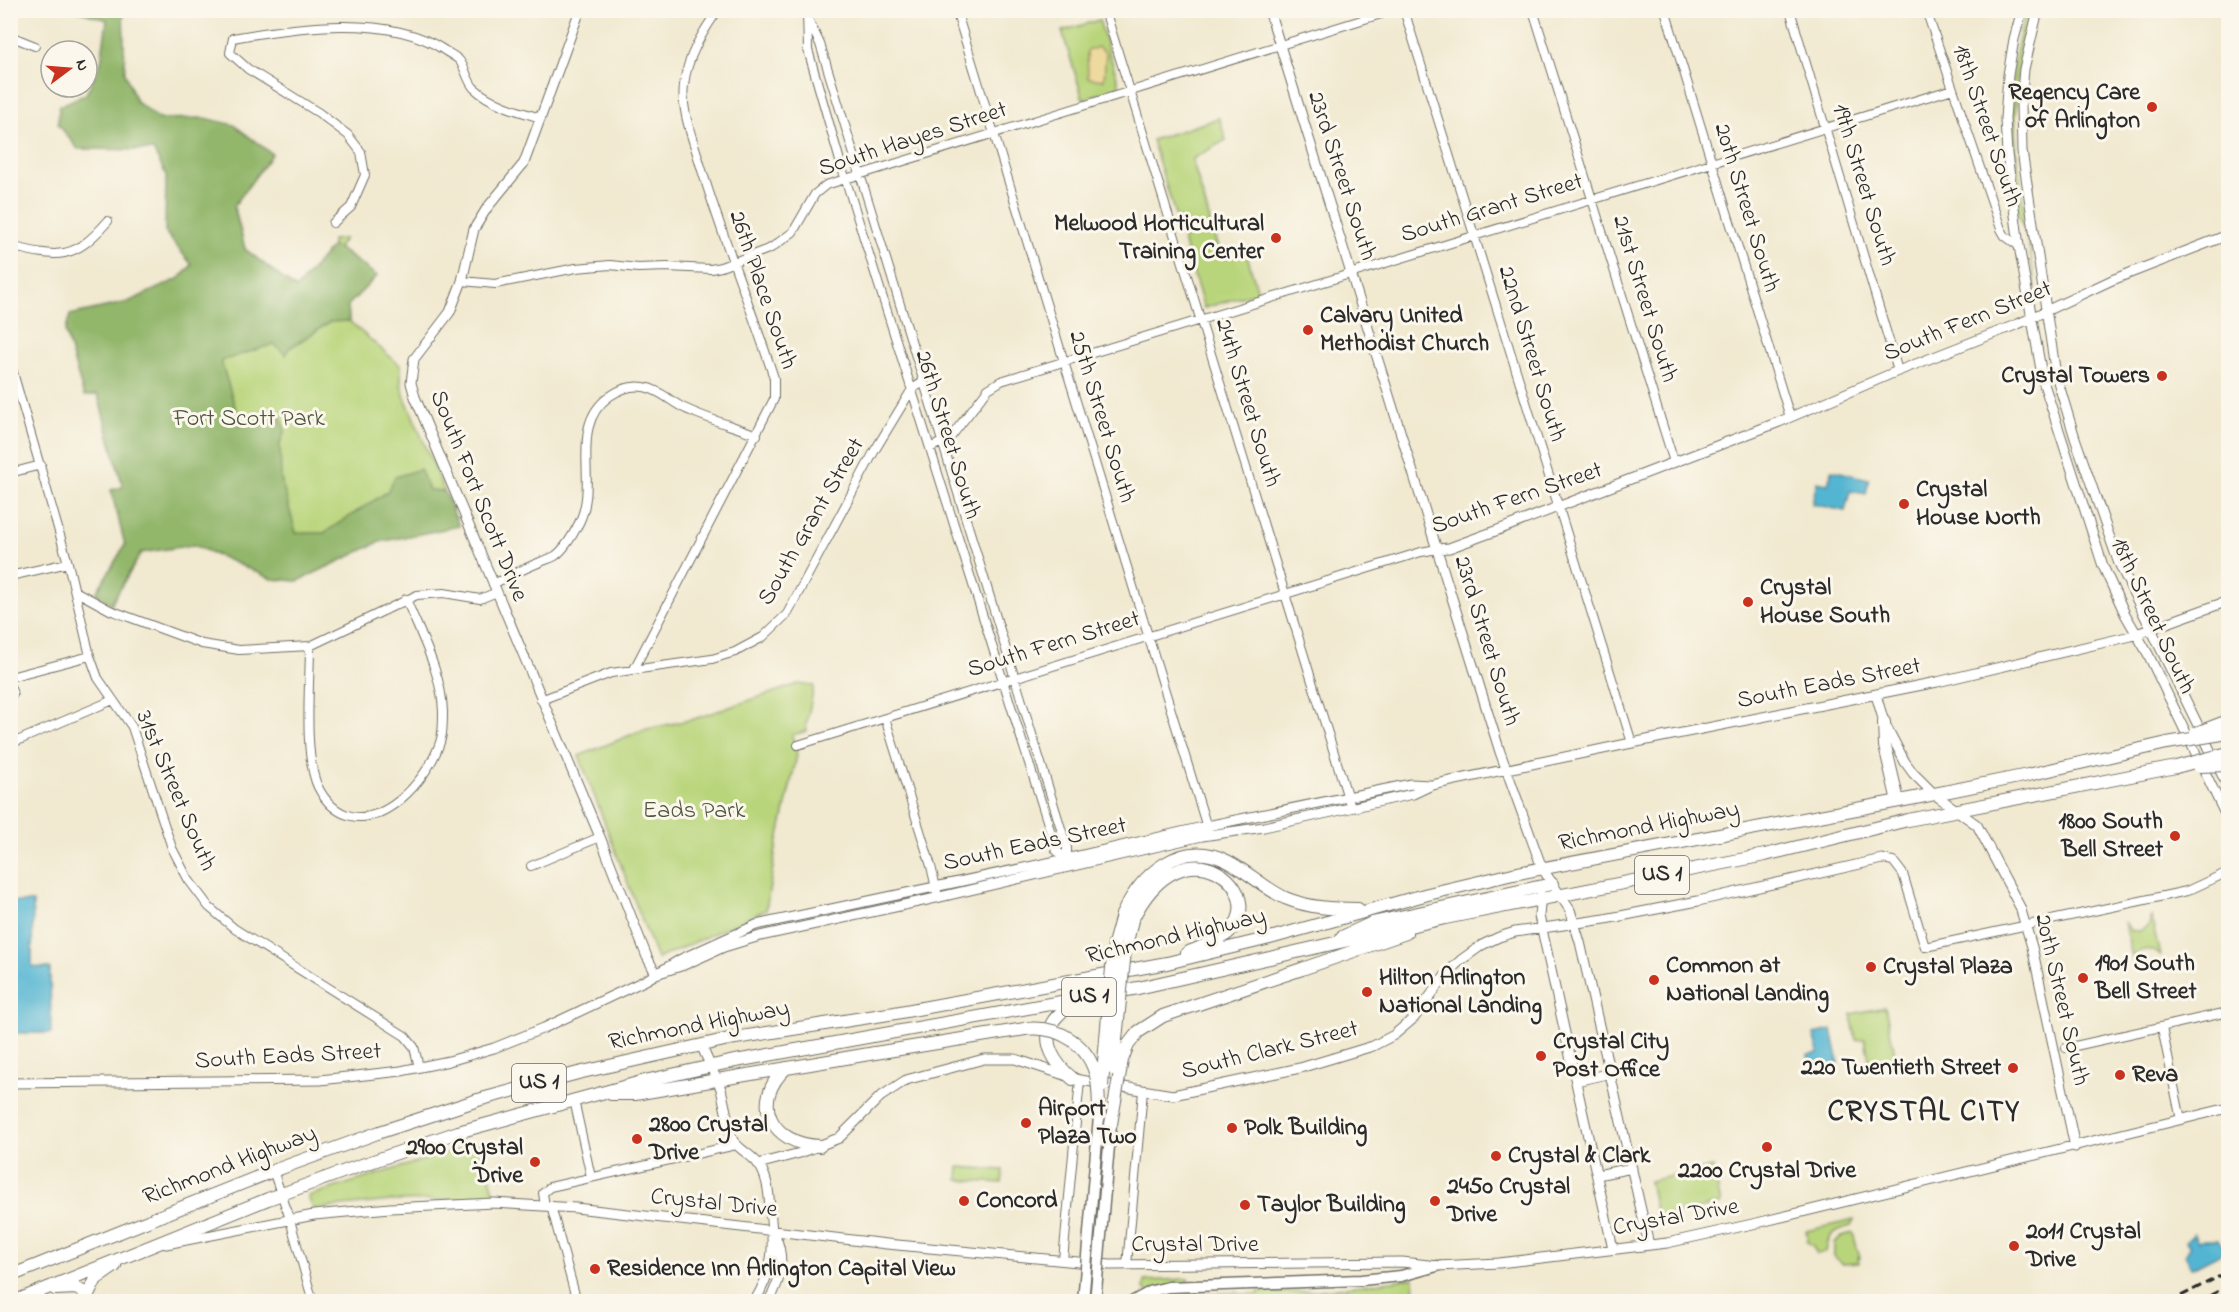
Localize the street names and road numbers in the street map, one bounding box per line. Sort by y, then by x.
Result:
street label: 18th Street South [1942,40,2030,212]
street label: 23rd Street South [1297,87,1385,265]
street label: South Hayes Street [814,93,1012,188]
street label: 19th Street South [1822,100,1904,270]
street label: 20th Street South [1704,119,1788,297]
street label: South Grant Street [1397,165,1587,253]
street label: 26th Place South [718,206,806,374]
street label: 21st Street South [1602,211,1686,387]
street label: 22nd Street South [1488,262,1574,446]
street label: South Fern Street [1878,272,2058,372]
street label: 24th Street South [1205,314,1289,492]
street label: 25th Street South [1058,326,1144,508]
street label: 26th Street South [905,346,989,524]
street label: South Fort Scott Drive [420,385,536,607]
street label: South Grant Street [750,431,874,613]
street label: South Fern Street [1427,453,1607,545]
street label: 18th Street South [2100,532,2204,700]
street label: 23rd Street South [1443,552,1529,730]
street label: South Fern Street [963,602,1145,688]
street label: South Eads Street [1734,649,1924,719]
street label: 31st Street South [125,705,225,877]
street label: Richmond Highway [1556,792,1743,863]
street label: South Eads Street [940,808,1130,882]
road number: US 1 [1635,856,1689,894]
street label: Richmond Highway [1083,899,1270,976]
street label: 20th Street South [2024,911,2098,1089]
road number: US 1 [1062,978,1116,1016]
street label: Richmond Highway [606,991,793,1062]
street label: South Clark Street [1178,1012,1362,1090]
street label: South Eads Street [194,1035,382,1079]
road number: US 1 [512,1064,566,1102]
street label: Richmond Highway [138,1117,322,1216]
street label: Crystal Drive [649,1180,779,1229]
street label: Crystal Drive [1610,1190,1742,1247]
street label: Crystal Drive [1131,1228,1259,1264]

